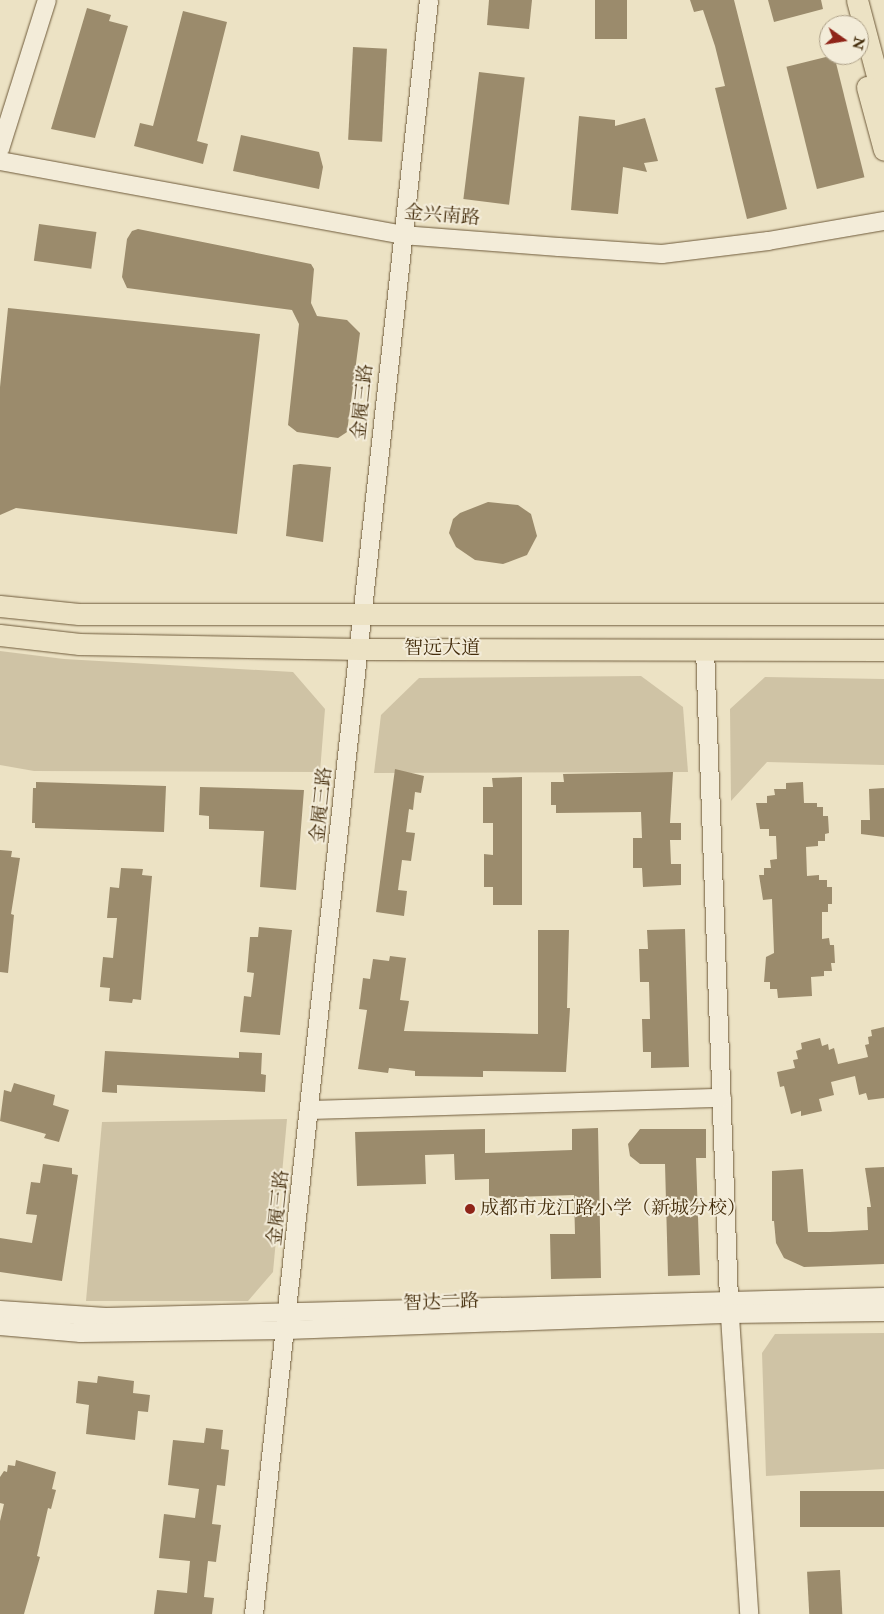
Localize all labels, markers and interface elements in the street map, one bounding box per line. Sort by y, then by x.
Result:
north arrow [819,15,869,65]
text: N [848,35,868,51]
street label: 金兴南路 [403,201,481,231]
street label: 金履三路 [348,363,378,441]
street label: 智远大道 [404,638,480,660]
street label: 金履三路 [307,766,337,844]
street label: 金履三路 [264,1169,294,1247]
place label: 成都市龙江路小学（新城分校） [480,1198,746,1220]
marker: 成都市龙江路小学（新城分校） [464,1203,476,1215]
street label: 智达二路 [403,1290,479,1316]

